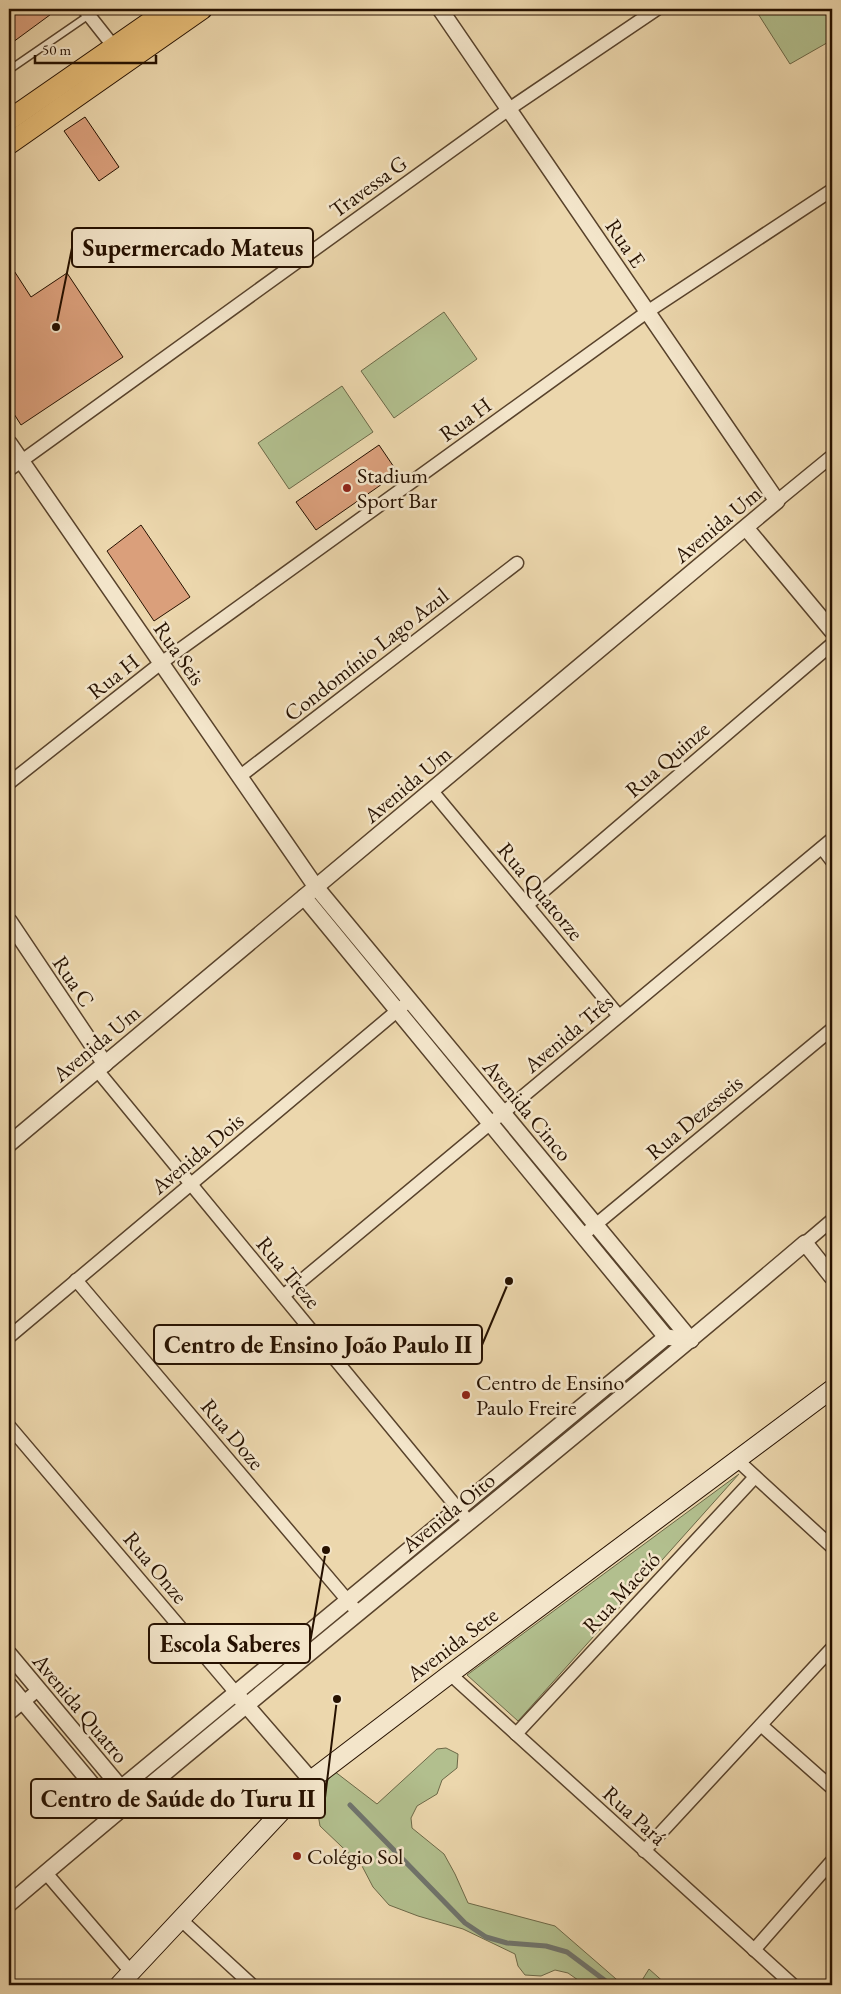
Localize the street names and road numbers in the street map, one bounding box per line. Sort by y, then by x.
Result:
street label: Travessa G [324,148,413,224]
street label: Rua E [599,213,652,273]
street label: Rua H [433,391,497,448]
street label: Avenida Um [667,479,767,570]
street label: Condomínio Lago Azul [278,581,455,728]
street label: Rua Seis [147,616,212,691]
street label: Rua H [81,647,145,706]
street label: Rua Quinze [619,714,716,804]
street label: Avenida Um [357,739,457,830]
street label: Rua Quatorze [491,836,590,947]
street label: Rua C [46,950,101,1013]
street label: Avenida Três [517,987,619,1080]
street label: Avenida Um [46,998,146,1089]
street label: Avenida Cinco [476,1052,579,1167]
street label: Rua Dezesseis [640,1068,749,1166]
street label: Avenida Dois [144,1106,250,1201]
street label: Rua Treze [250,1230,328,1315]
street label: Rua Doze [194,1393,271,1476]
street label: Avenida Oito [395,1466,501,1560]
street label: Rua Onze [117,1525,195,1610]
street label: Rua Maceió [576,1545,667,1640]
street label: Avenida Sete [400,1600,504,1689]
street label: Avenida Quatro [25,1647,135,1769]
street label: Rua Pará [597,1779,673,1852]

